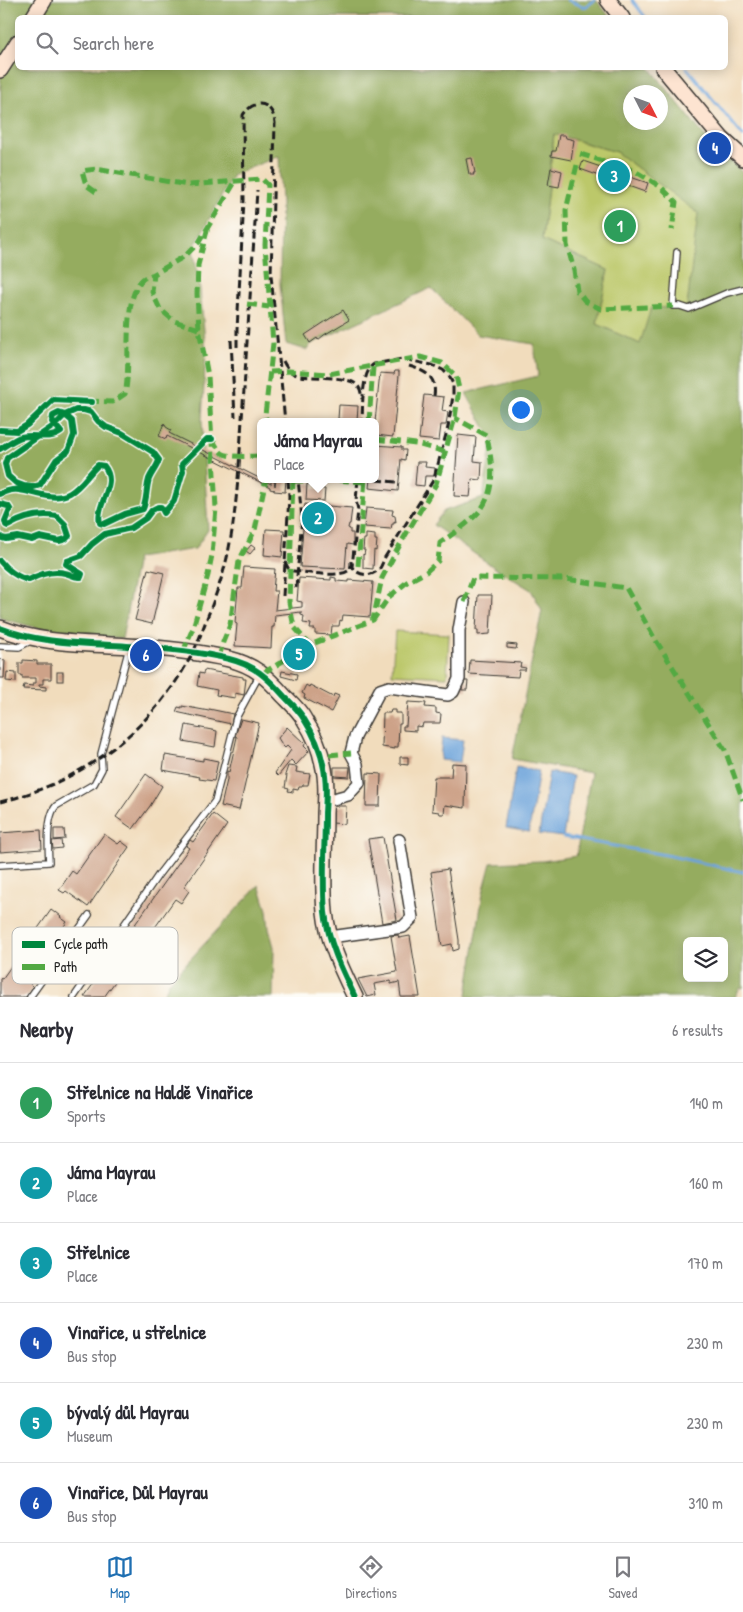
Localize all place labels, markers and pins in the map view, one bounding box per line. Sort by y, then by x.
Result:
pin: 4 [699,129,731,167]
pin: 3 [598,157,630,195]
pin: 1 [604,207,636,245]
pin: 2 [302,499,334,537]
pin: 5 [283,635,315,673]
pin: 6 [130,636,162,674]

